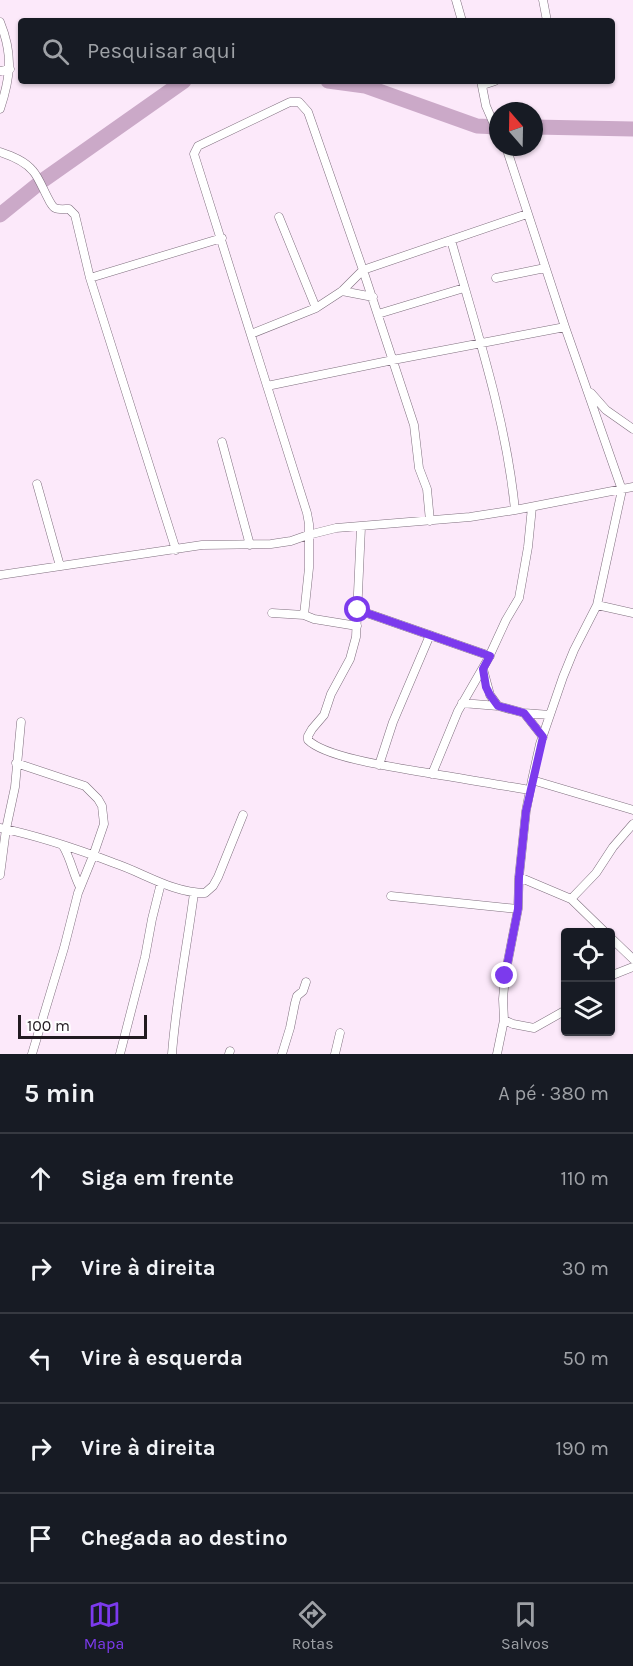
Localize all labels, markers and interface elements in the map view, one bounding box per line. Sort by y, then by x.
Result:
search box [18,18,615,84]
icon: search [39,35,72,68]
text: Pesquisar aqui [87,38,236,64]
north arrow [489,102,543,156]
route start [344,596,370,622]
map controls [561,928,615,1036]
button: locate [561,928,615,982]
route end [491,962,517,988]
button: layers [561,982,615,1036]
scale bar [18,1012,147,1040]
text: 100 m [27,1016,70,1035]
text: 5 min [24,1078,95,1109]
text: A pé · 380 m [498,1082,609,1105]
icon: ahead [24,1162,57,1195]
text: Siga em frente [81,1165,234,1191]
text: 110 m [560,1167,609,1190]
icon: right [24,1252,57,1285]
text: Vire à direita [81,1255,216,1281]
text: 30 m [562,1257,609,1280]
icon: left [24,1342,57,1375]
text: Vire à esquerda [81,1345,243,1371]
text: 50 m [562,1347,609,1370]
icon: right [24,1432,57,1465]
text: Vire à direita [81,1435,216,1461]
text: 190 m [555,1437,609,1460]
icon: arrive [24,1522,57,1555]
text: Chegada ao destino [81,1525,288,1551]
tab: Mapa [84,1598,124,1653]
tab: Rotas [292,1598,334,1653]
tab: Salvos [501,1598,549,1653]

